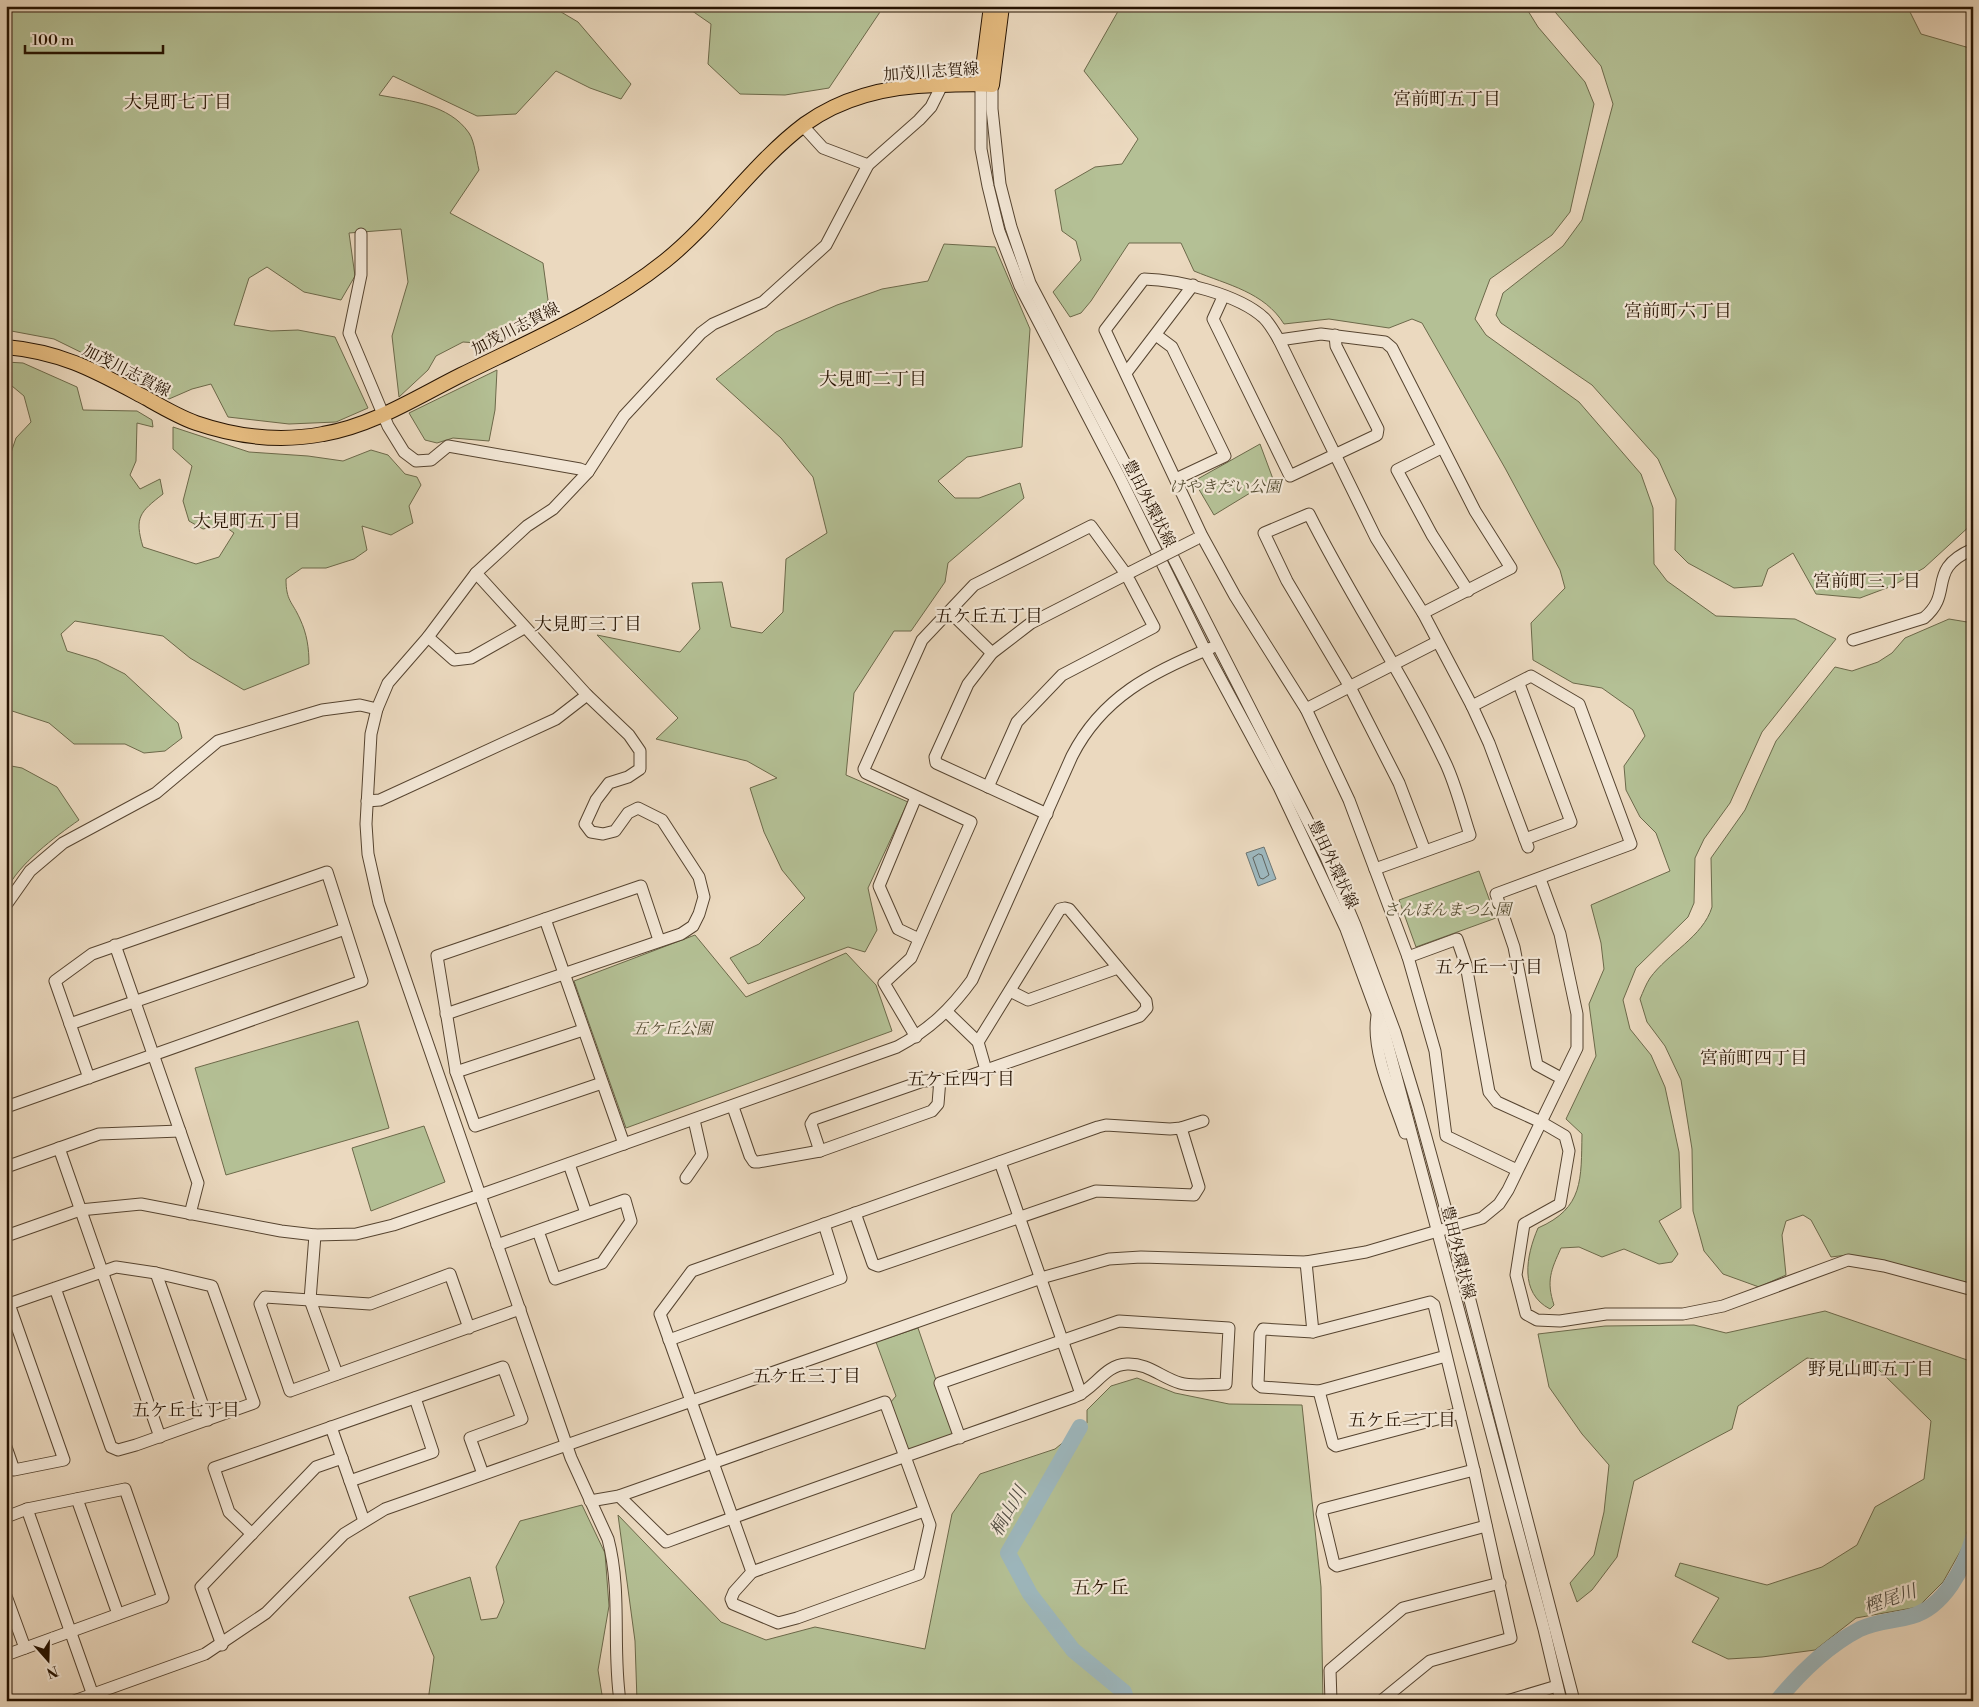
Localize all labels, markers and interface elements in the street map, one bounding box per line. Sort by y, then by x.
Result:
scale bar [25,22,162,54]
text: 100 m [32,31,74,50]
street label: 加茂川志賀線 [882,59,980,85]
district label: 宮前町五丁目 [1393,88,1501,111]
district label: 大見町七丁目 [124,91,232,114]
street label: 加茂川志賀線 [468,298,563,360]
district label: 宮前町六丁目 [1624,300,1732,323]
street label: 加茂川志賀線 [79,340,174,402]
district label: 大見町二丁目 [819,368,927,391]
street label: 豊田外環状線 [1118,456,1180,551]
park label: けやきだい公園 [1169,477,1284,497]
district label: 大見町五丁目 [193,510,301,533]
district label: 宮前町三丁目 [1813,570,1921,593]
district label: 五ケ丘五丁目 [935,605,1043,628]
district label: 大見町三丁目 [534,613,642,636]
street label: 豊田外環状線 [1304,817,1362,912]
park label: さんぼんまつ公園 [1383,900,1514,920]
district label: 五ケ丘一丁目 [1435,956,1543,979]
park label: 五ケ丘公園 [632,1019,715,1039]
district label: 宮前町四丁目 [1700,1047,1808,1070]
district label: 五ケ丘四丁目 [907,1068,1015,1091]
street label: 豊田外環状線 [1437,1203,1479,1301]
district label: 野見山町五丁目 [1808,1358,1934,1381]
district label: 五ケ丘三丁目 [753,1365,861,1388]
district label: 五ケ丘七丁目 [132,1399,240,1422]
district label: 五ケ丘二丁目 [1348,1409,1456,1432]
water label: 桐山川 [985,1480,1033,1540]
district label: 五ケ丘 [1071,1576,1129,1600]
water label: 樫尾川 [1861,1579,1921,1619]
north arrow [22,1634,72,1684]
text: N [44,1661,60,1682]

